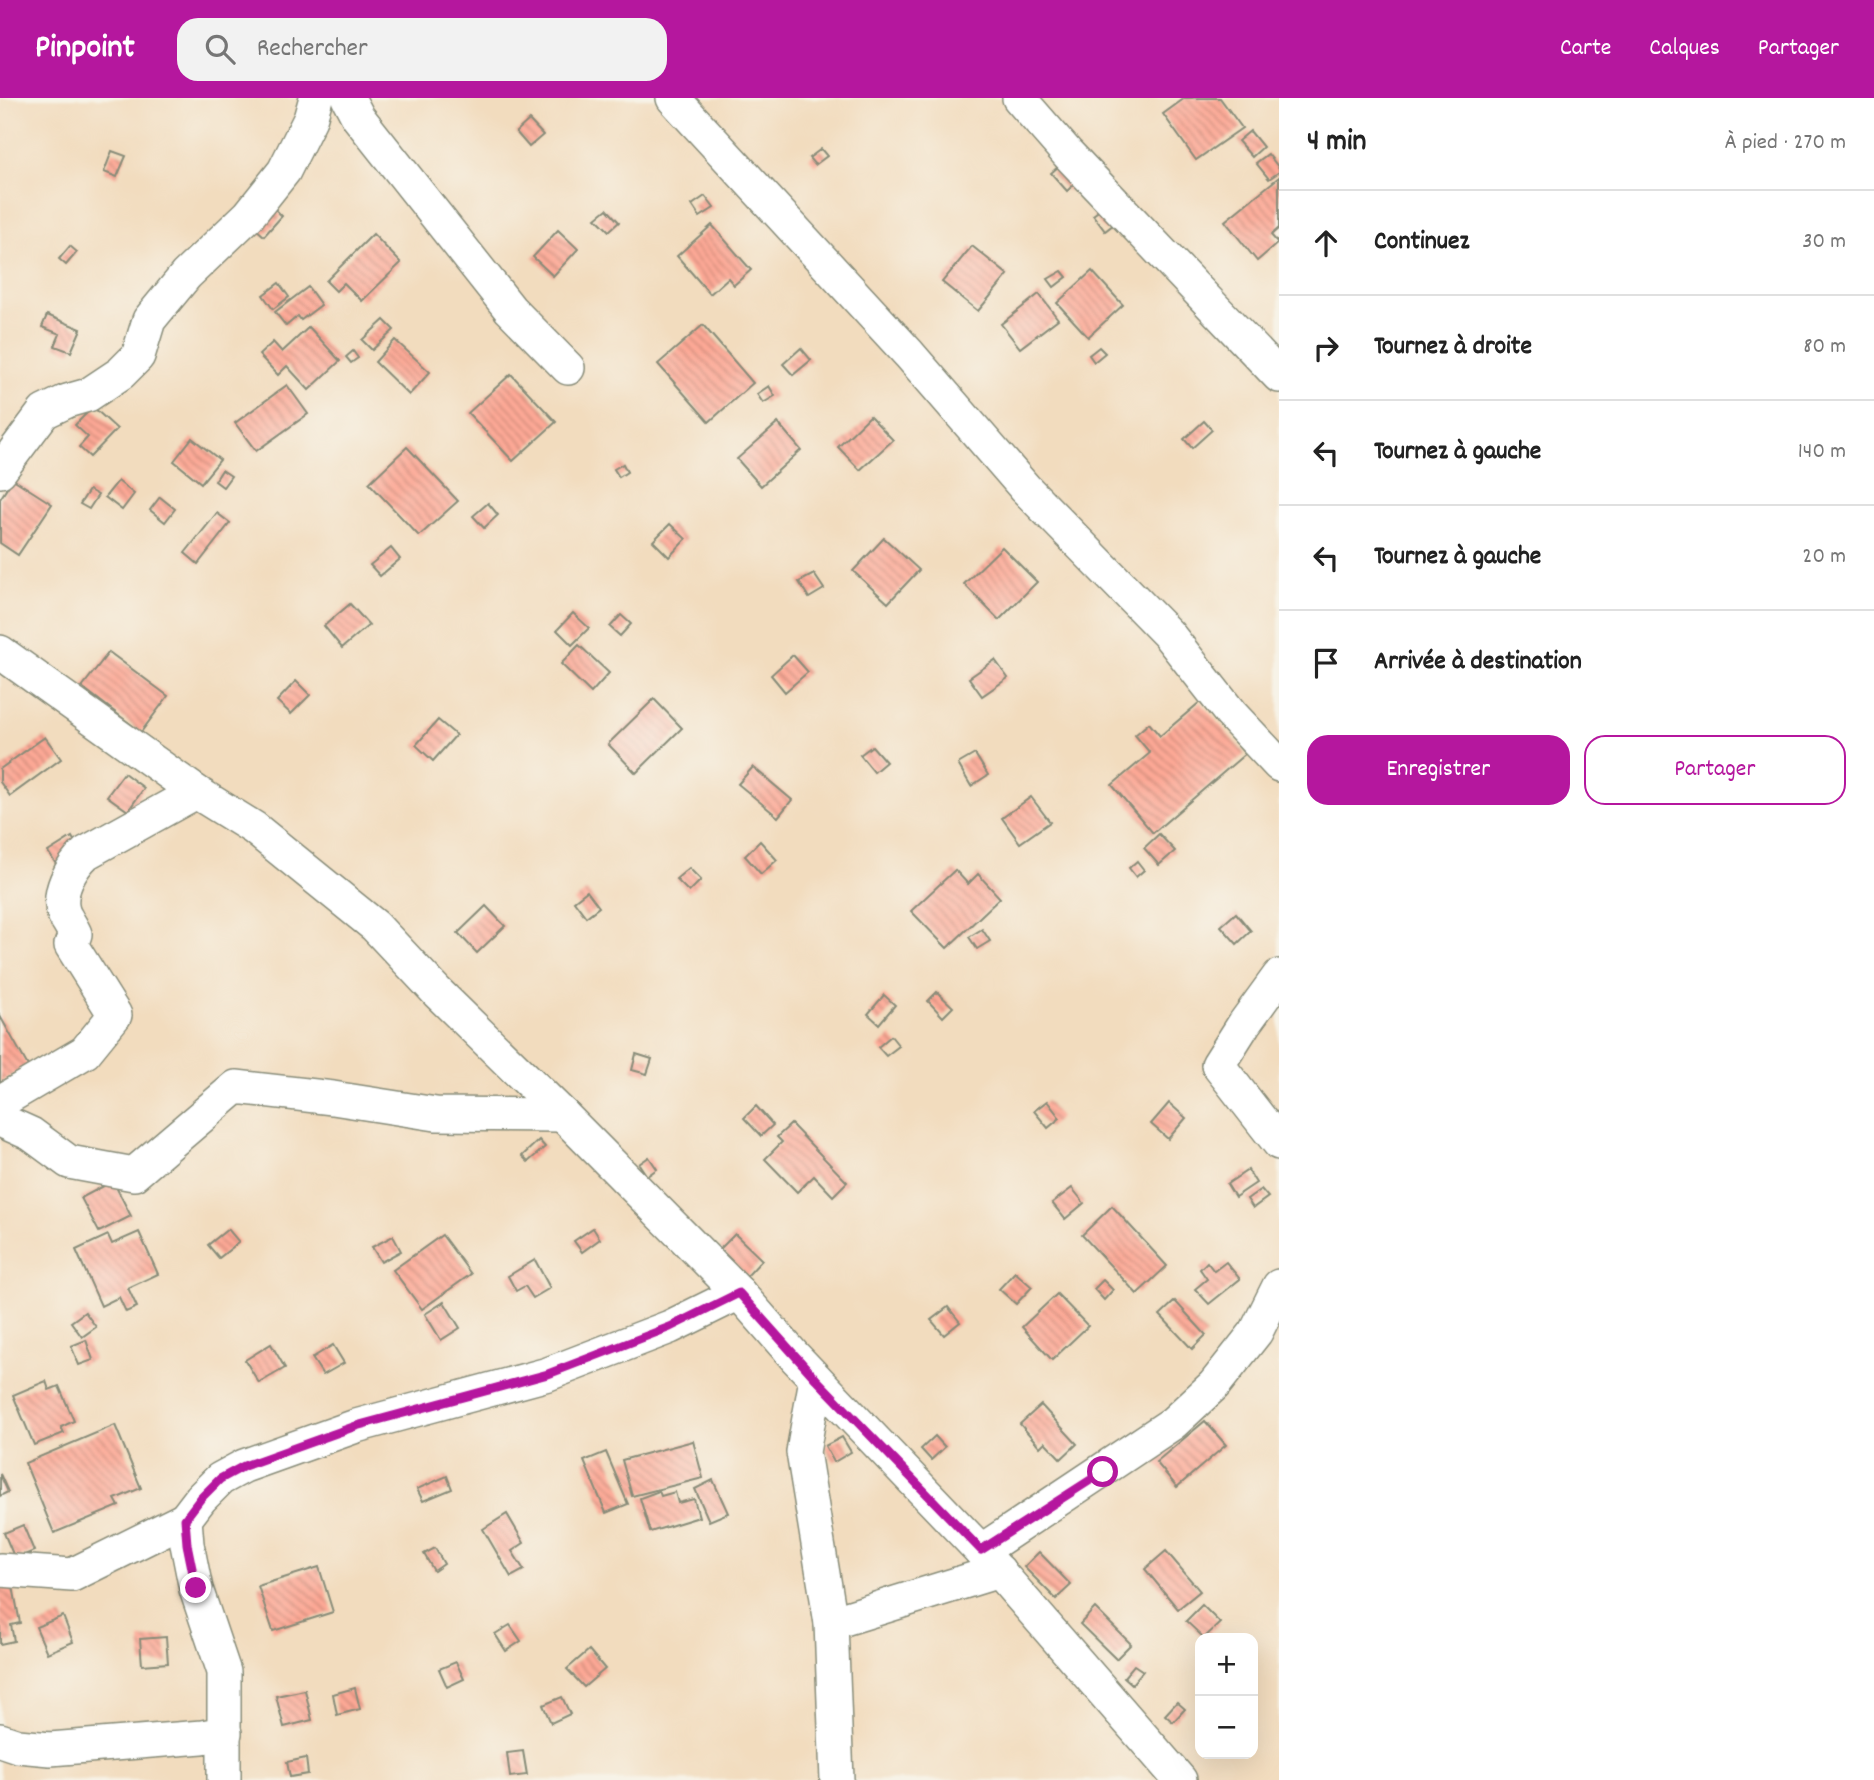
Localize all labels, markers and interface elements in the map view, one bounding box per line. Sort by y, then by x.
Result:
search box [177,18,667,81]
text: Pinpoint [35,26,135,73]
icon: search [201,30,239,68]
text: Rechercher [257,31,368,68]
text: Carte [1560,32,1611,66]
text: Calques [1649,32,1720,66]
text: Partager [1758,32,1839,66]
text: 4 min [1307,122,1366,165]
text: À pied · 270 m [1725,127,1846,160]
icon: ahead [1307,224,1345,262]
text: Continuez [1374,224,1469,261]
text: 30 m [1802,226,1846,259]
icon: right [1307,329,1345,367]
text: Tournez à droite [1374,329,1532,366]
text: 80 m [1803,331,1846,364]
icon: left [1307,434,1345,472]
text: Tournez à gauche [1374,434,1541,471]
text: 140 m [1798,436,1846,469]
icon: left [1307,539,1345,577]
text: Tournez à gauche [1374,539,1541,576]
text: 20 m [1802,541,1846,574]
icon: arrive [1307,644,1345,682]
text: Arrivée à destination [1374,644,1582,681]
button: Enregistrer [1307,735,1570,805]
button: Partager [1584,735,1846,805]
route start [1087,1456,1118,1487]
route end [180,1572,211,1603]
map controls [1195,1633,1258,1759]
button: + [1195,1633,1258,1696]
button: − [1195,1696,1258,1759]

